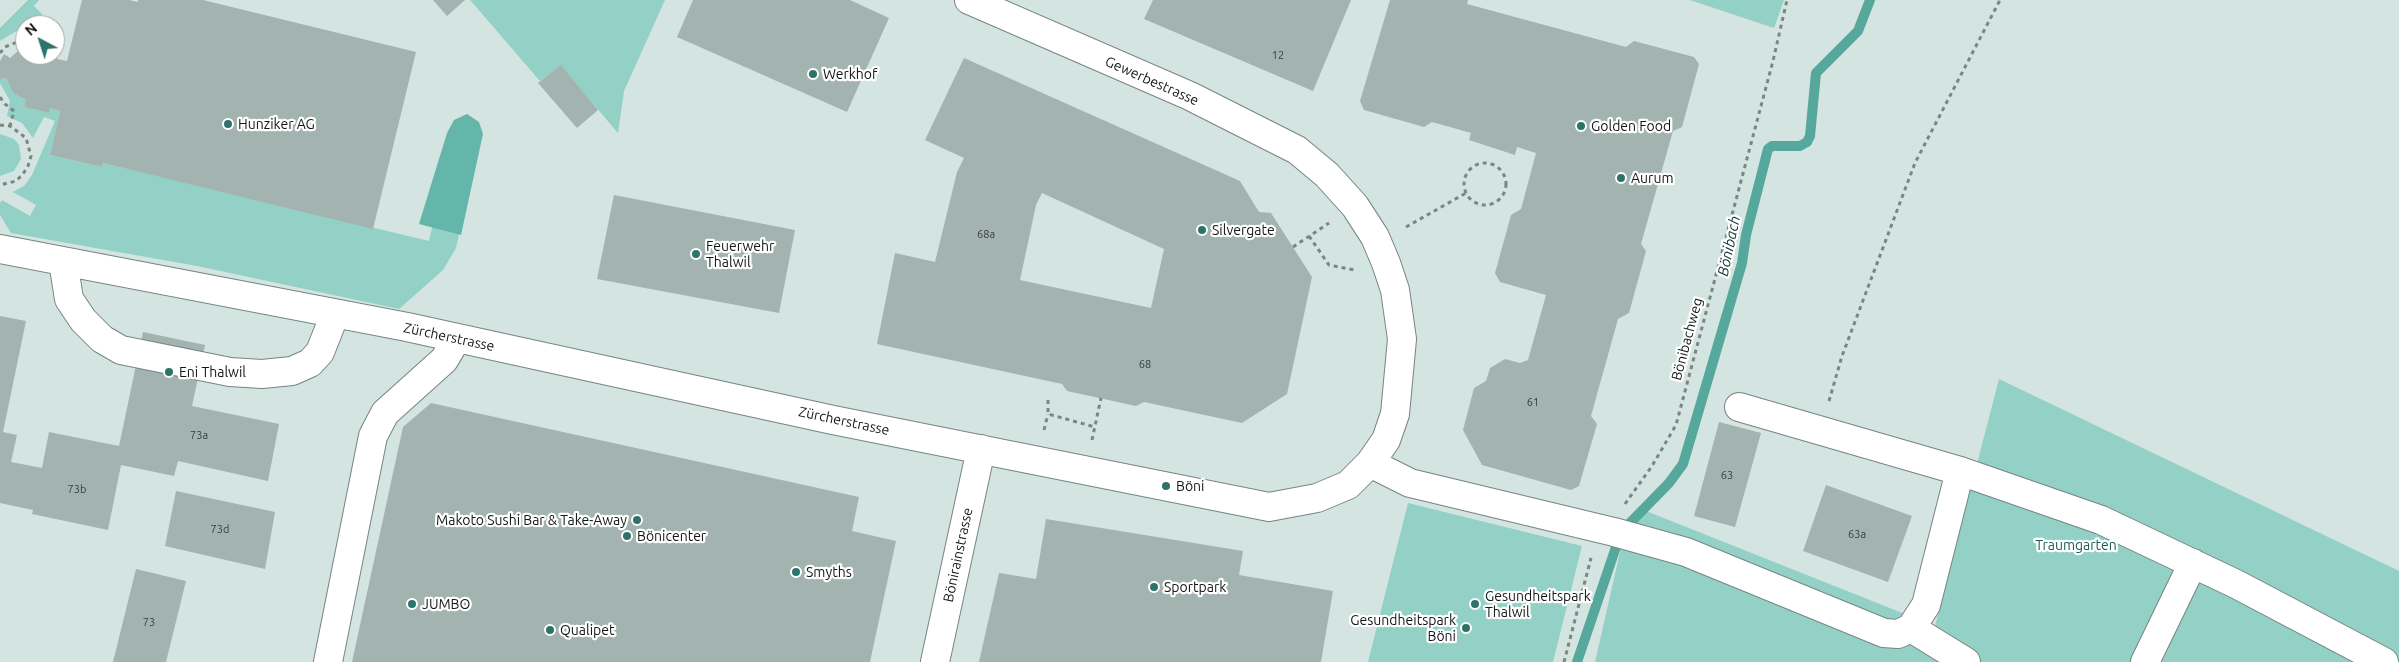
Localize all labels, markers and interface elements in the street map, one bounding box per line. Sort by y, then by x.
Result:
north arrow [15,15,65,65]
text: N [22,20,40,39]
house number: 12 [1272,48,1284,62]
street label: Gewerbestrasse [1103,53,1201,109]
place label: Werkhof [823,66,877,82]
marker: Werkhof [807,68,819,80]
place label: Hunziker AG [238,116,315,132]
marker: Hunziker AG [222,118,234,130]
place label: Golden Food [1591,118,1671,134]
marker: Golden Food [1575,120,1587,132]
place label: Aurum [1631,170,1673,186]
marker: Aurum [1615,172,1627,184]
water label: Bönibach [1714,214,1744,278]
place label: Silvergate [1212,222,1275,238]
marker: Silvergate [1196,224,1208,236]
house number: 68a [977,227,995,241]
place label: Feuerwehr Thalwil [706,238,774,270]
marker: Feuerwehr Thalwil [690,248,702,260]
street label: Bönibachweg [1668,296,1706,382]
street label: Zürcherstrasse [402,319,496,355]
house number: 68 [1139,357,1151,371]
place label: Eni Thalwil [179,364,246,380]
marker: Eni Thalwil [163,366,175,378]
house number: 61 [1527,395,1539,409]
street label: Zürcherstrasse [797,403,891,439]
house number: 73a [190,428,208,442]
house number: 63 [1721,468,1733,482]
place label: Böni [1176,478,1204,494]
marker: Böni [1160,480,1172,492]
house number: 73b [68,482,86,496]
street label: Bönirainstrasse [940,506,976,604]
place label: Makoto Sushi Bar & Take-Away [436,512,627,528]
marker: Makoto Sushi Bar & Take-Away [631,514,643,526]
house number: 73d [211,522,229,536]
house number: 63a [1848,527,1866,541]
place label: Bönicenter [637,528,706,544]
marker: Bönicenter [621,530,633,542]
park label: Traumgarten [2035,537,2117,553]
place label: Smyths [806,564,852,580]
marker: Smyths [790,566,802,578]
place label: Sportpark [1164,579,1226,595]
marker: Sportpark [1148,581,1160,593]
place label: Gesundheitspark Thalwil [1485,588,1591,620]
place label: JUMBO [422,596,470,612]
marker: JUMBO [406,598,418,610]
marker: Gesundheitspark Thalwil [1469,598,1481,610]
place label: Gesundheitspark Böni [1350,612,1456,644]
house number: 73 [143,615,155,629]
place label: Qualipet [560,622,615,638]
marker: Gesundheitspark Böni [1460,622,1472,634]
marker: Qualipet [544,624,556,636]

